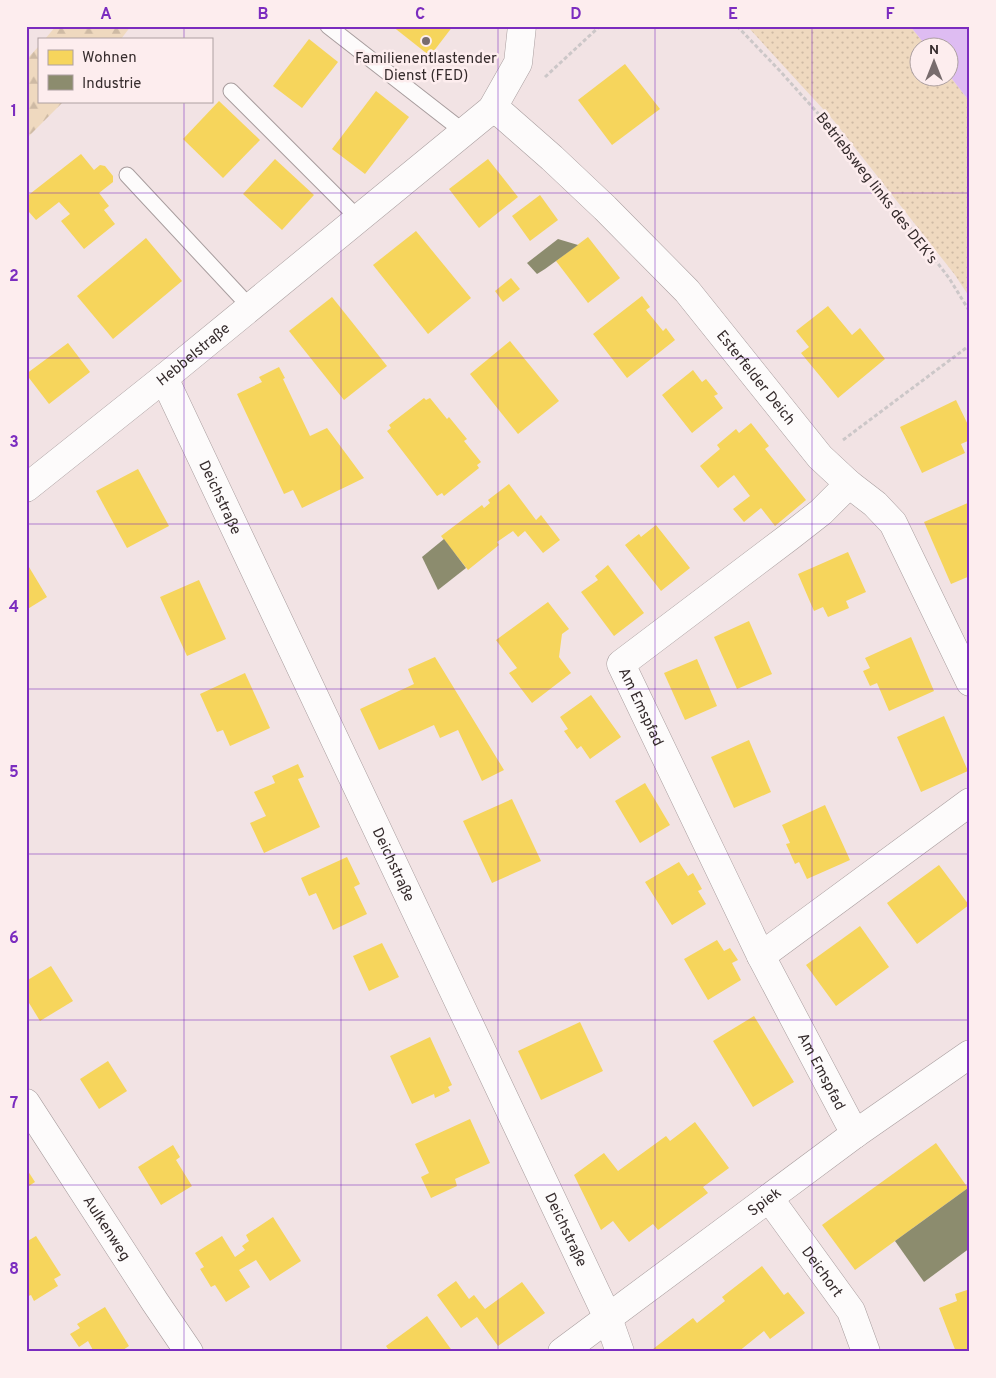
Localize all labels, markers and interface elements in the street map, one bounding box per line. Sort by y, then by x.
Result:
text: A [100,5,112,25]
text: B [257,5,269,25]
text: C [415,5,425,25]
text: D [570,5,582,25]
text: E [728,5,738,25]
text: F [885,5,895,25]
marker: Familienentlastender Dienst (FED) [420,35,432,47]
legend [38,38,212,102]
north arrow [908,38,958,88]
text: N [929,42,939,59]
text: Wohnen [82,49,137,68]
place label: Familienentlastender Dienst (FED) [355,50,497,86]
text: Industrie [82,75,141,94]
text: 1 [11,102,17,122]
street label: Betriebsweg links des DEK's [811,109,941,269]
text: 2 [9,267,19,287]
street label: Hebbelstraße [153,320,235,391]
street label: Esterfelder Deich [711,327,799,430]
text: 3 [9,433,19,453]
street label: Deichstraße [193,458,245,538]
text: 4 [9,598,19,618]
street label: Am Emspfad [613,665,667,750]
text: 5 [9,763,19,783]
street label: Deichstraße [367,825,418,905]
text: 6 [9,929,19,949]
street label: Am Emspfad [792,1030,849,1114]
text: 7 [10,1094,18,1114]
street label: Spiek [744,1184,786,1222]
street label: Deichstraße [539,1190,591,1270]
street label: Aulkenweg [78,1193,134,1265]
street label: Deichort [796,1243,846,1302]
text: 8 [9,1260,19,1280]

